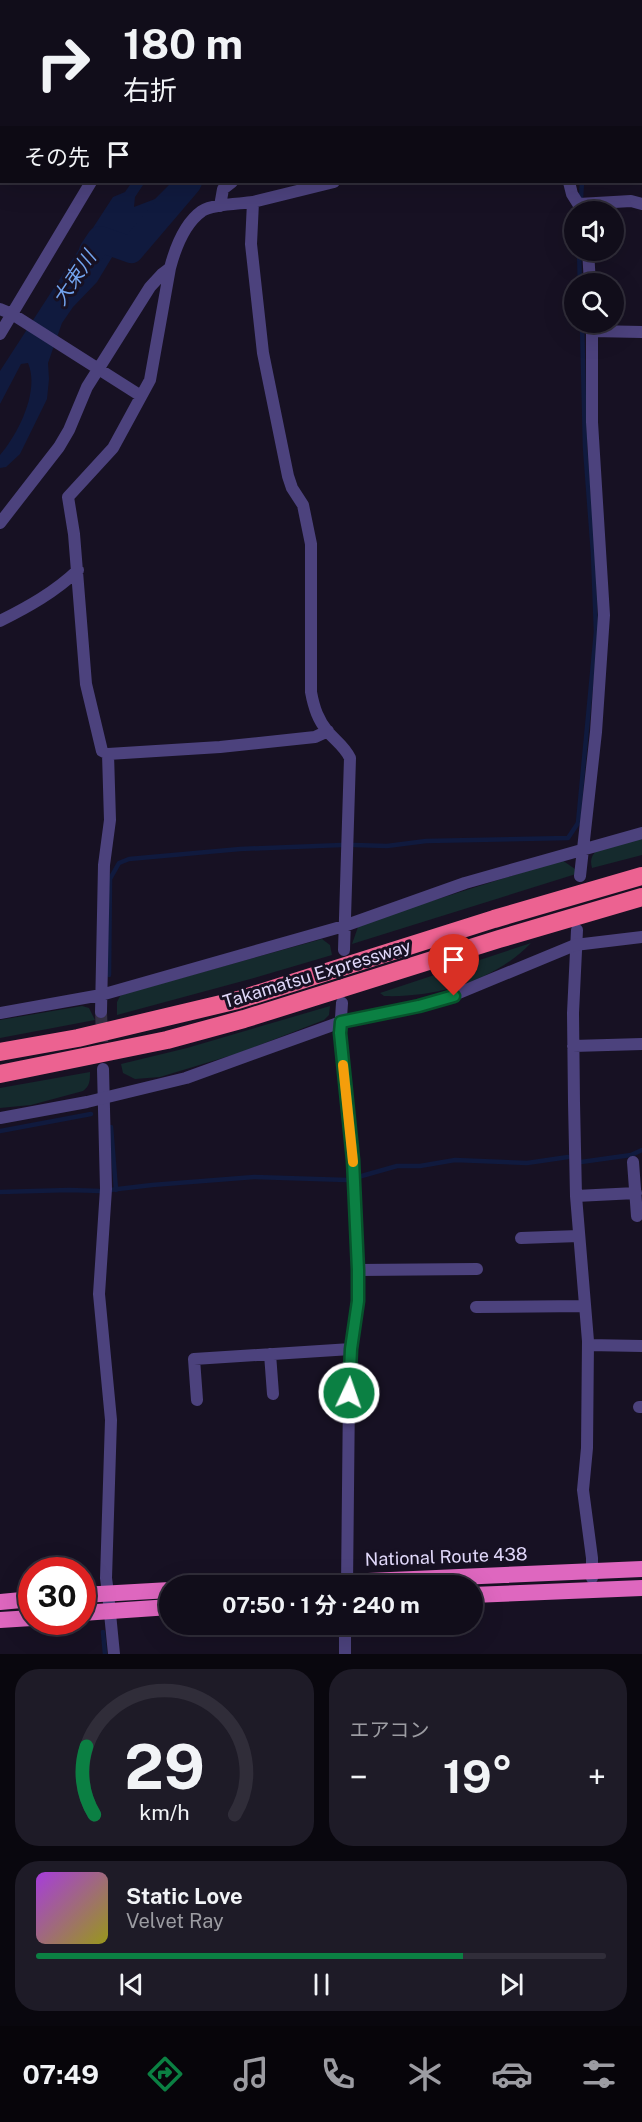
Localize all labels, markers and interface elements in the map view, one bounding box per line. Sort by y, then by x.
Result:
text: 180 m [123,19,243,68]
icon: right [24,24,102,102]
text: 右折 [123,74,177,106]
icon: arrive [102,138,135,171]
text: その先 [24,144,90,170]
map controls [564,201,624,333]
button: sound [564,201,624,261]
water label: 大束川 [47,245,102,310]
button: search [564,273,624,333]
pin [428,934,479,996]
street label: Takamatsu Expressway [220,935,414,1012]
icon: arrive [437,943,470,976]
position arrow [317,1361,381,1425]
street label: National Route 438 [364,1543,528,1570]
speed limit sign: 30 [18,1557,96,1635]
text: 07:50 · 1 分 · 240 m [222,1592,420,1618]
text: エアコン [350,1718,430,1742]
text: 29 [124,1730,205,1803]
text: 19° [443,1750,513,1803]
text: − [350,1758,368,1796]
text: + [588,1758,606,1796]
text: km/h [139,1800,189,1825]
text: Static Love [126,1883,243,1909]
text: Velvet Ray [126,1909,224,1933]
icon: previous [115,1968,148,2001]
icon: pause [305,1968,338,2001]
icon: next [495,1968,528,2001]
icon: directions [144,2053,186,2095]
icon: music [230,2053,272,2095]
icon: phone [317,2053,359,2095]
icon: climate [404,2053,446,2095]
icon: car [491,2053,533,2095]
icon: filters [578,2053,620,2095]
text: 07:49 [22,2058,99,2090]

